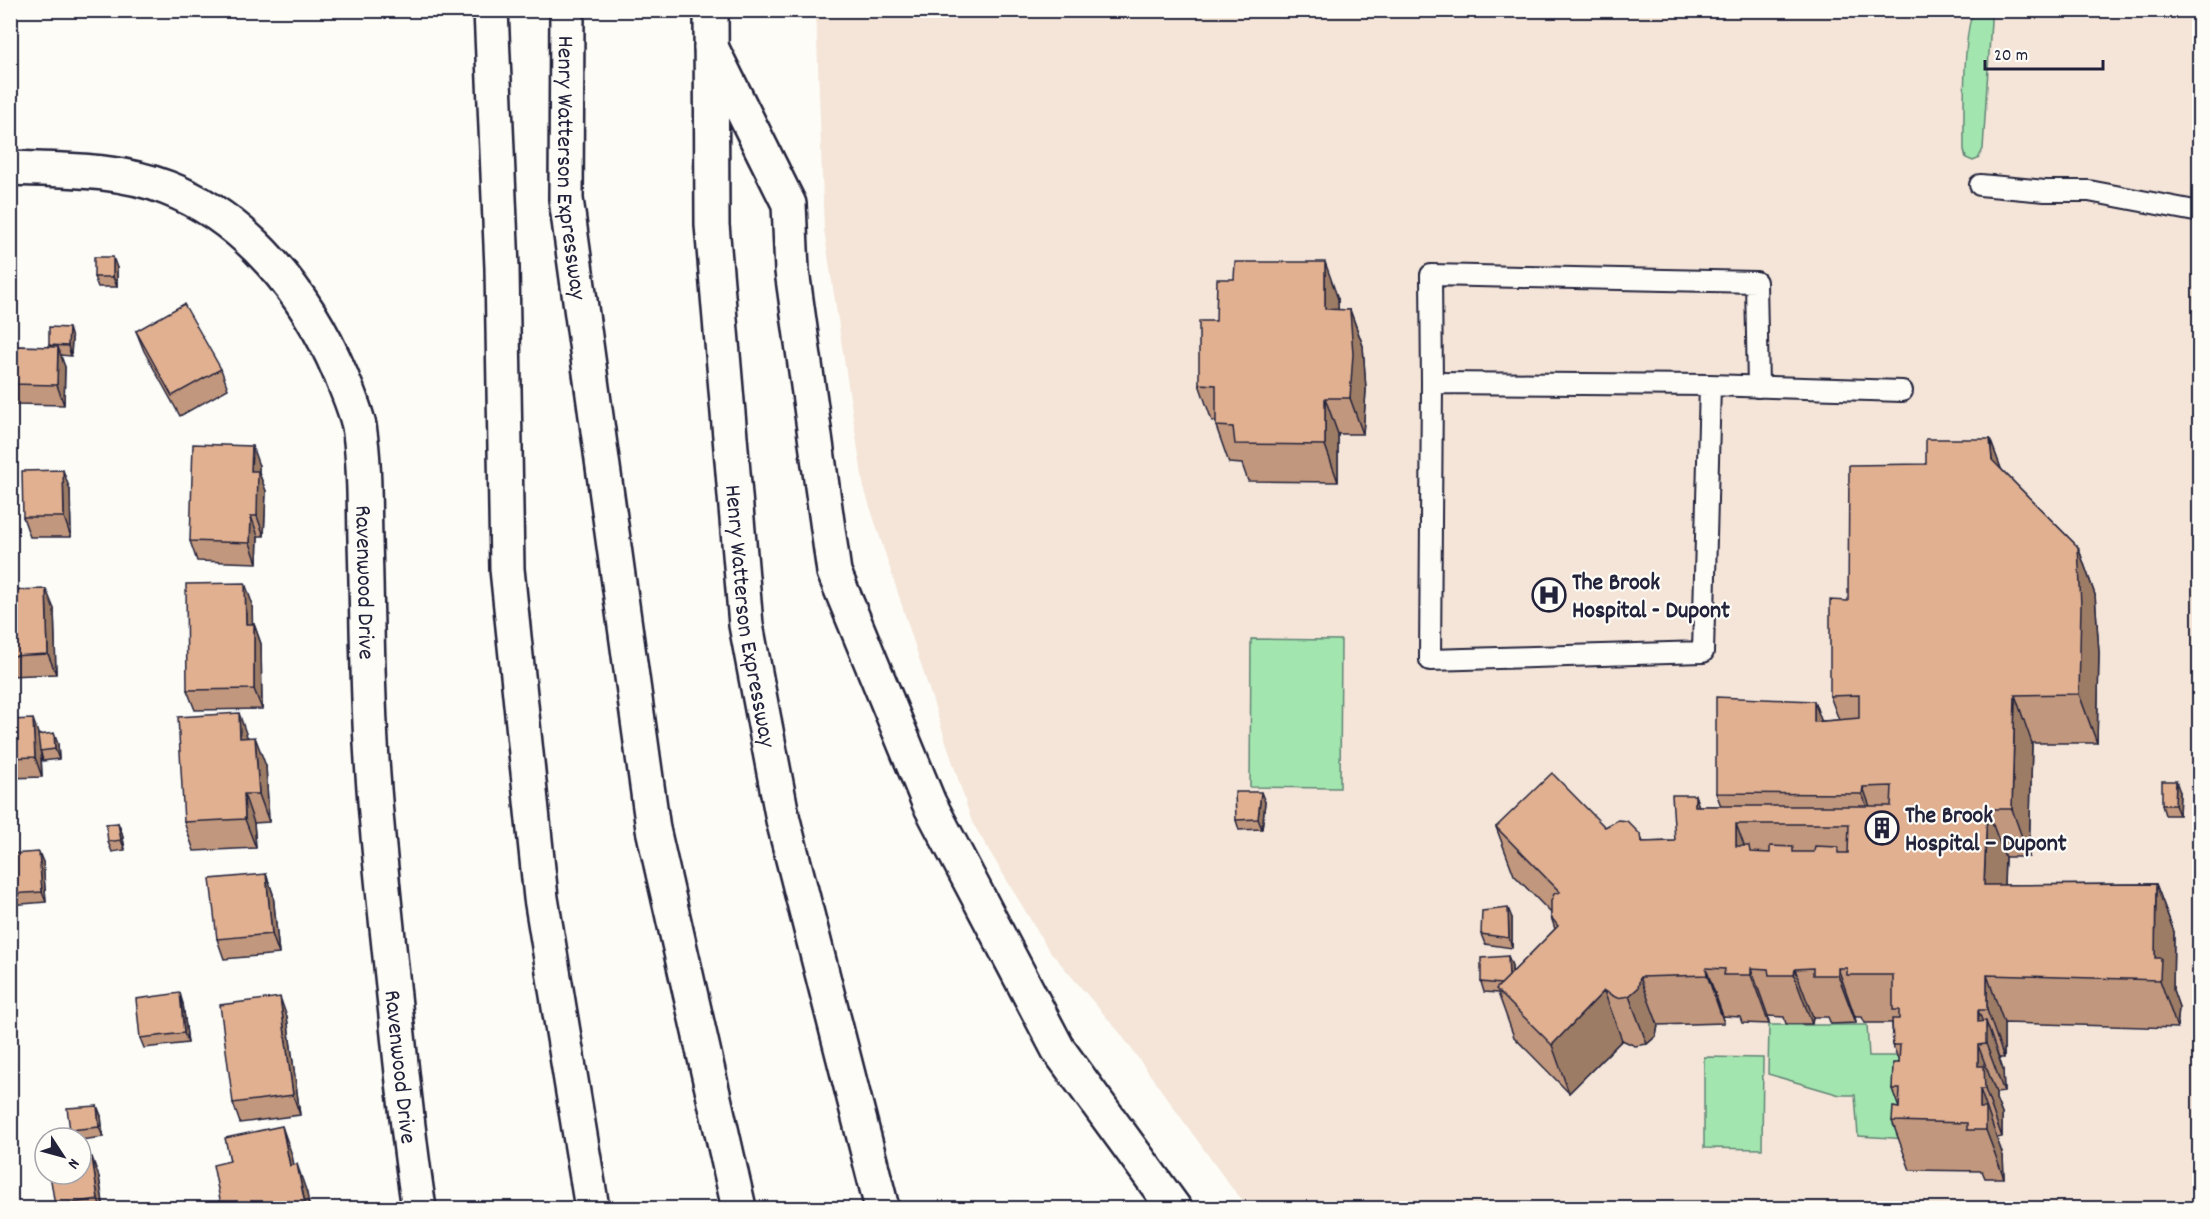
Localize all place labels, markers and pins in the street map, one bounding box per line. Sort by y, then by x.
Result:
place label: The Brook Hospital - Dupont [1572,567,1730,629]
hospital icon: The Brook Hospital - Dupont [1531,577,1567,613]
place label: The Brook Hospital – Dupont [1905,800,2067,862]
building icon: The Brook Hospital – Dupont [1864,810,1900,846]

